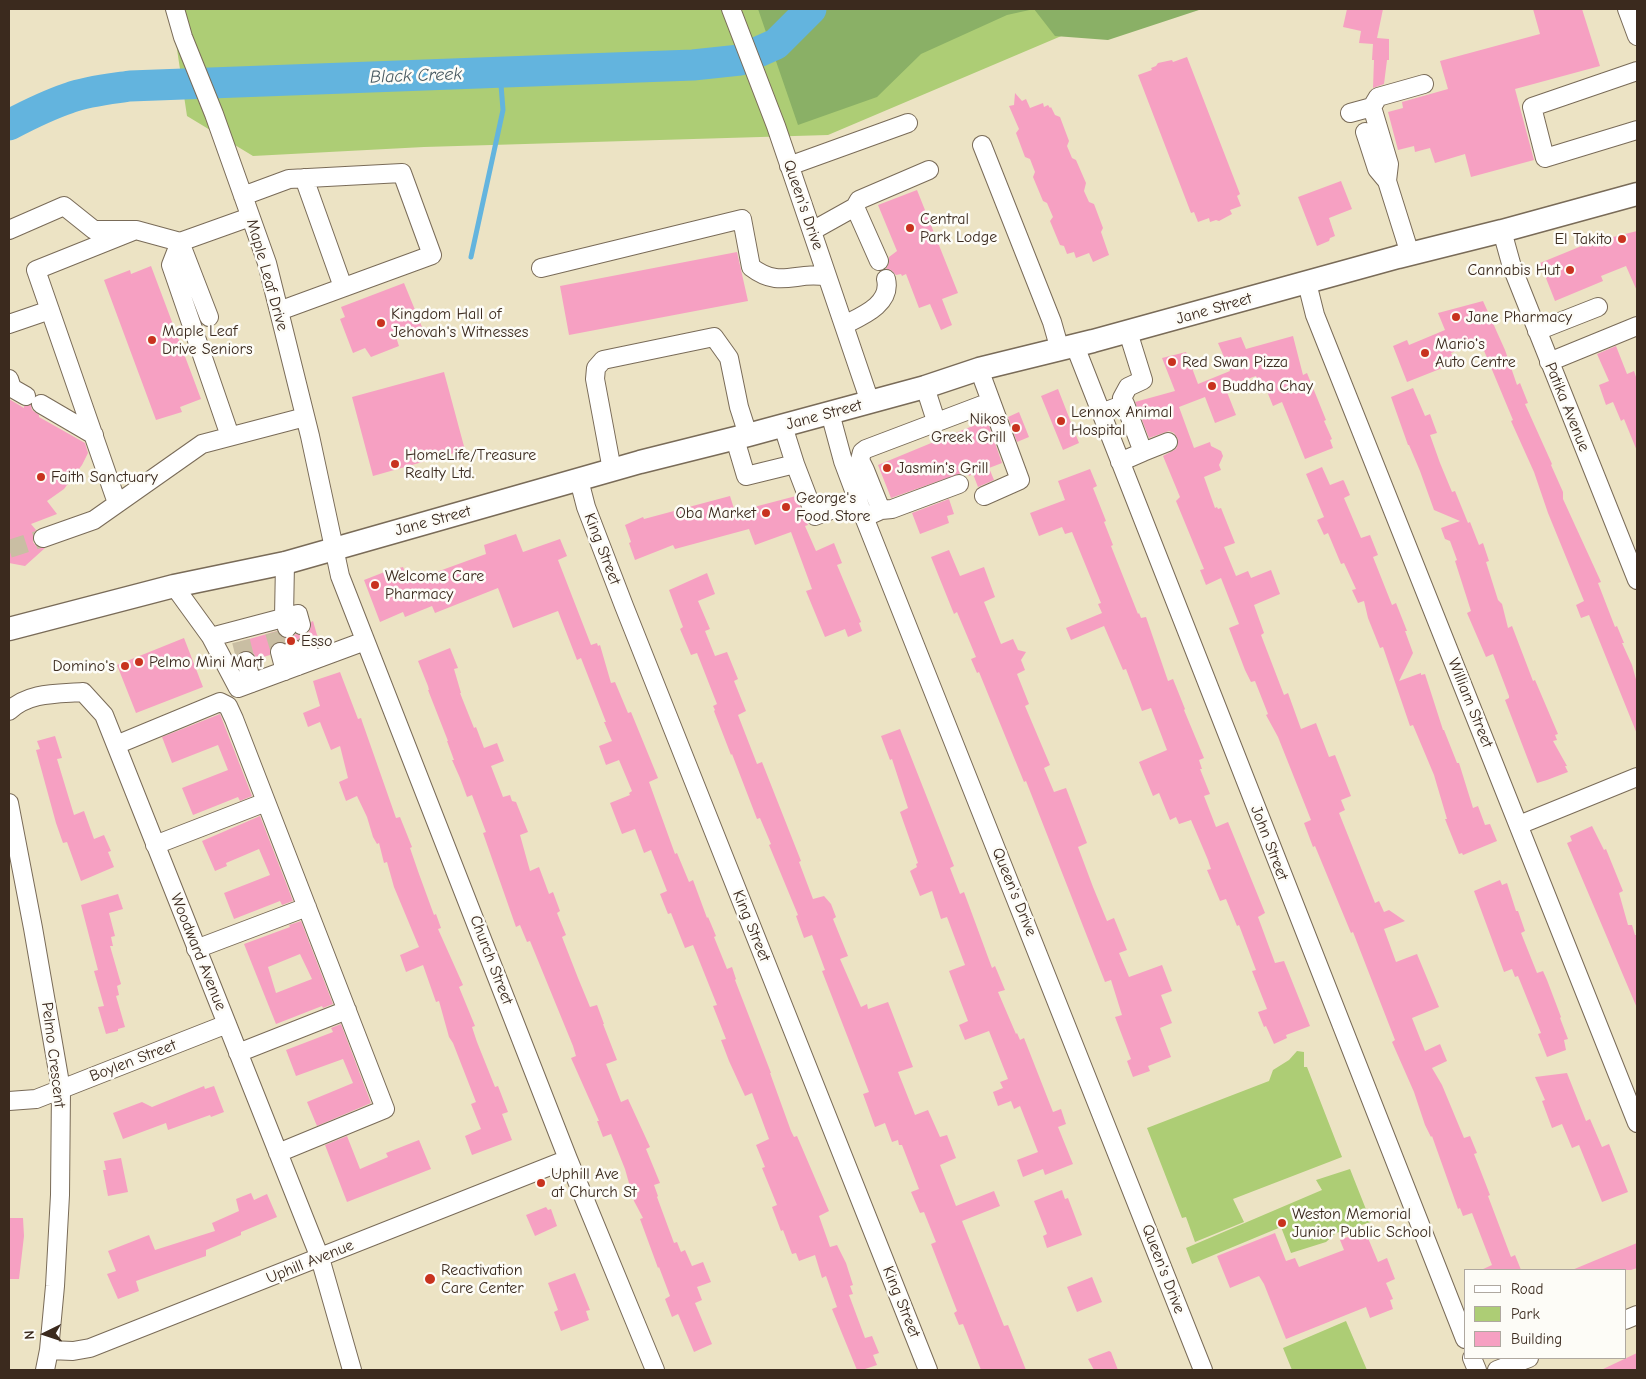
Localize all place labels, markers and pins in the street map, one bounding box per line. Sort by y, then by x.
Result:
place label: Central Park Lodge [920,209,997,247]
marker: Central Park Lodge [904,222,916,234]
place label: El Takito [1554,229,1612,249]
marker: El Takito [1616,233,1628,245]
place label: Cannabis Hut [1467,260,1560,280]
marker: Cannabis Hut [1564,264,1576,276]
place label: Kingdom Hall of Jehovah's Witnesses [391,304,528,342]
place label: Jane Pharmacy [1466,307,1572,327]
marker: Jane Pharmacy [1450,311,1462,323]
marker: Kingdom Hall of Jehovah's Witnesses [375,317,387,329]
place label: Maple Leaf Drive Seniors [162,321,253,359]
marker: Maple Leaf Drive Seniors [146,334,158,346]
place label: Mario's Auto Centre [1435,334,1516,372]
marker: Mario's Auto Centre [1419,347,1431,359]
place label: Red Swan Pizza [1182,352,1288,372]
marker: Red Swan Pizza [1166,356,1178,368]
place label: Buddha Chay [1222,376,1313,396]
marker: Buddha Chay [1206,380,1218,392]
place label: Lennox Animal Hospital [1071,402,1172,440]
place label: Nikos Greek Grill [931,409,1006,447]
marker: Lennox Animal Hospital [1055,415,1067,427]
marker: Nikos Greek Grill [1010,422,1022,434]
place label: HomeLife/Treasure Realty Ltd. [405,445,536,483]
marker: HomeLife/Treasure Realty Ltd. [389,458,401,470]
place label: Jasmin's Grill [897,458,989,478]
marker: Jasmin's Grill [881,462,893,474]
place label: Faith Sanctuary [51,467,158,487]
marker: Faith Sanctuary [35,471,47,483]
place label: George's Food Store [796,488,871,526]
marker: George's Food Store [780,501,792,513]
place label: Oba Market [676,503,756,523]
marker: Oba Market [760,507,772,519]
place label: Welcome Care Pharmacy [385,566,484,604]
marker: Welcome Care Pharmacy [369,579,381,591]
place label: Esso [301,631,332,651]
marker: Esso [285,635,297,647]
place label: Pelmo Mini Mart [149,652,263,672]
place label: Domino's [53,656,115,676]
marker: Pelmo Mini Mart [133,656,145,668]
marker: Domino's [119,660,131,672]
place label: Uphill Ave at Church St [551,1164,637,1202]
marker: Uphill Ave at Church St [535,1177,547,1189]
place label: Weston Memorial Junior Public School [1292,1204,1432,1242]
marker: Weston Memorial Junior Public School [1276,1217,1288,1229]
place label: Reactivation Care Center [441,1260,524,1298]
marker: Reactivation Care Center [423,1272,437,1286]

